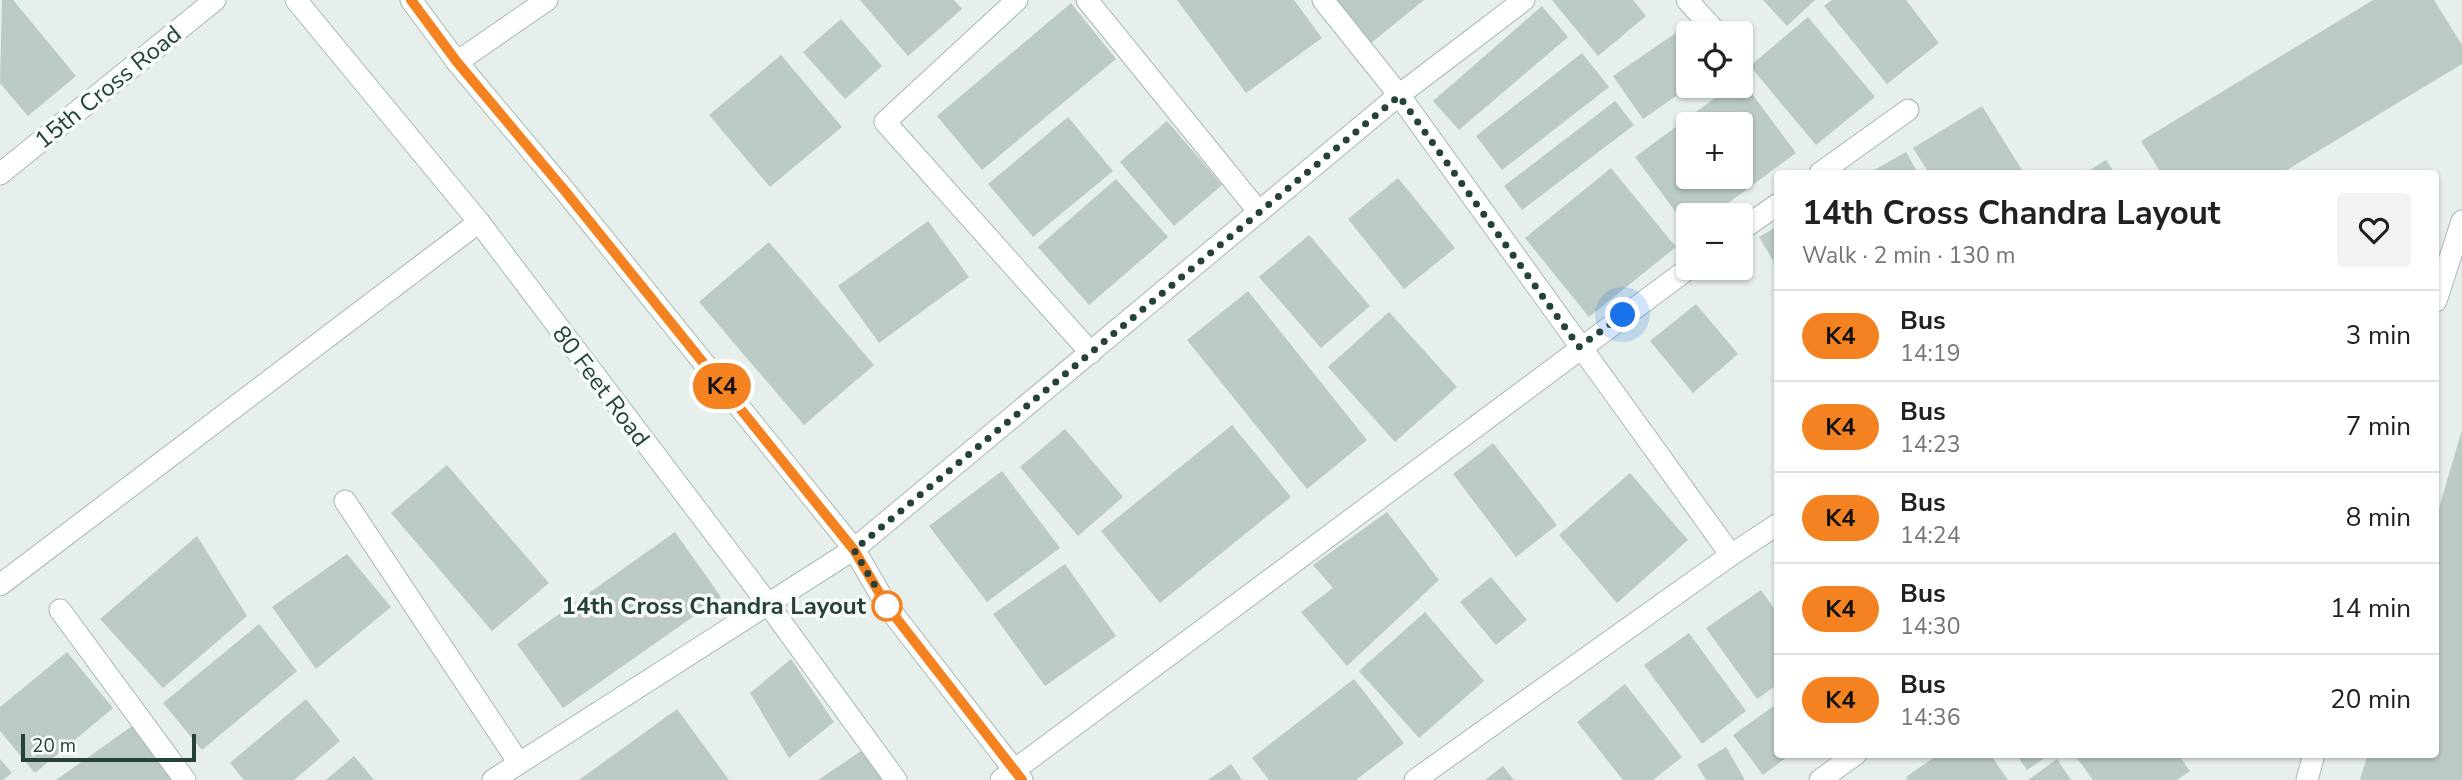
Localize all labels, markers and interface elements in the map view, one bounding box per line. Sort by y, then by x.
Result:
street label: 15th Cross Road [28,18,188,156]
map controls [1676,21,1753,280]
button: locate [1676,21,1753,98]
button: + [1676,112,1753,189]
text: 14th Cross Chandra Layout [1802,191,2221,236]
button: heart [2337,193,2411,267]
button: − [1676,203,1753,280]
text: Walk · 2 min · 130 m [1802,240,2015,271]
your location [1605,297,1640,332]
text: Bus [1900,303,1946,338]
text: 3 min [2346,318,2411,353]
street label: 80 Feet Road [545,319,657,453]
text: K4 [1825,320,1856,352]
text: 14:19 [1900,338,1960,369]
line badge: K4 [690,363,754,409]
text: K4 [707,370,737,402]
text: Bus [1900,394,1946,429]
text: 7 min [2346,409,2411,444]
text: K4 [1825,411,1856,443]
text: 14:23 [1900,429,1960,460]
text: Bus [1900,485,1946,520]
text: 8 min [2346,500,2411,535]
text: K4 [1825,502,1856,534]
text: 14:24 [1900,520,1960,551]
text: Bus [1900,576,1946,611]
place label: 14th Cross Chandra Layout [562,590,867,622]
marker: 14th Cross Chandra Layout [872,591,902,621]
text: 14 min [2330,591,2411,626]
text: K4 [1825,593,1856,625]
text: 14:30 [1900,611,1960,642]
text: Bus [1900,667,1946,702]
text: 20 min [2330,682,2411,717]
text: K4 [1825,684,1856,716]
text: 14:36 [1900,702,1960,733]
scale bar [21,731,196,763]
text: 20 m [32,733,76,759]

